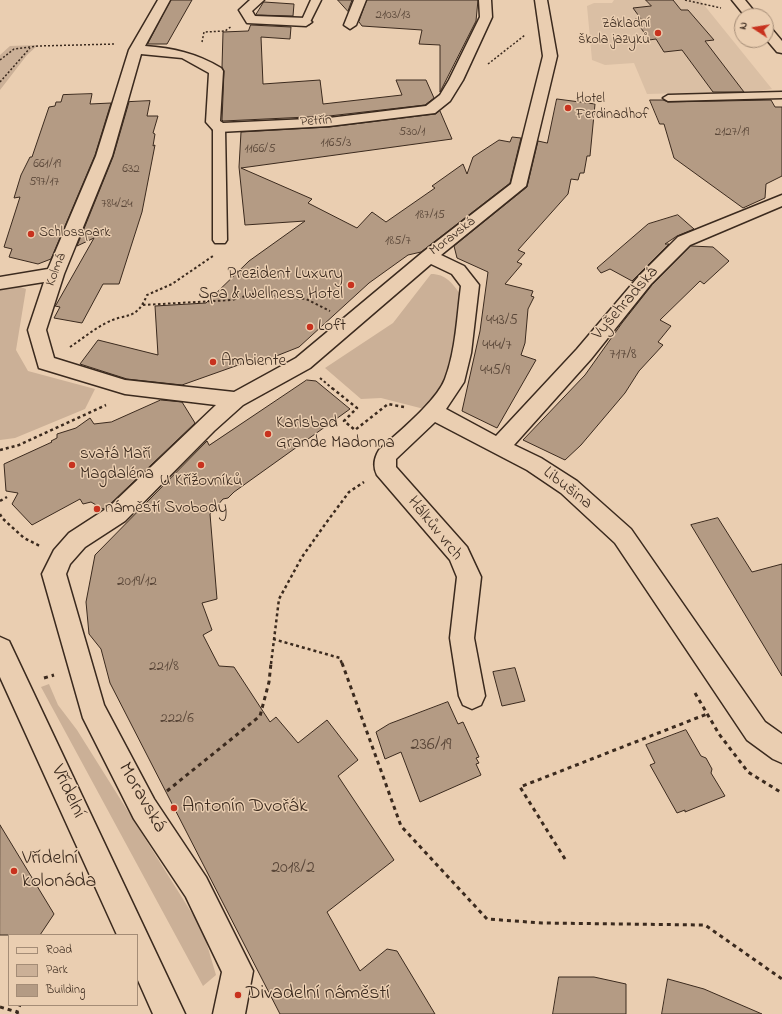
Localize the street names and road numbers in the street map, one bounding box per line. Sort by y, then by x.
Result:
street label: Petřín [299,113,333,131]
street label: Moravská [427,214,479,260]
street label: Kolmá [43,251,71,289]
street label: Vyšehradská [589,263,663,345]
street label: Libušina [538,463,596,515]
street label: Hálkův vrch [402,493,466,565]
street label: Moravská [112,759,170,837]
street label: Vřídelní [44,761,90,823]

